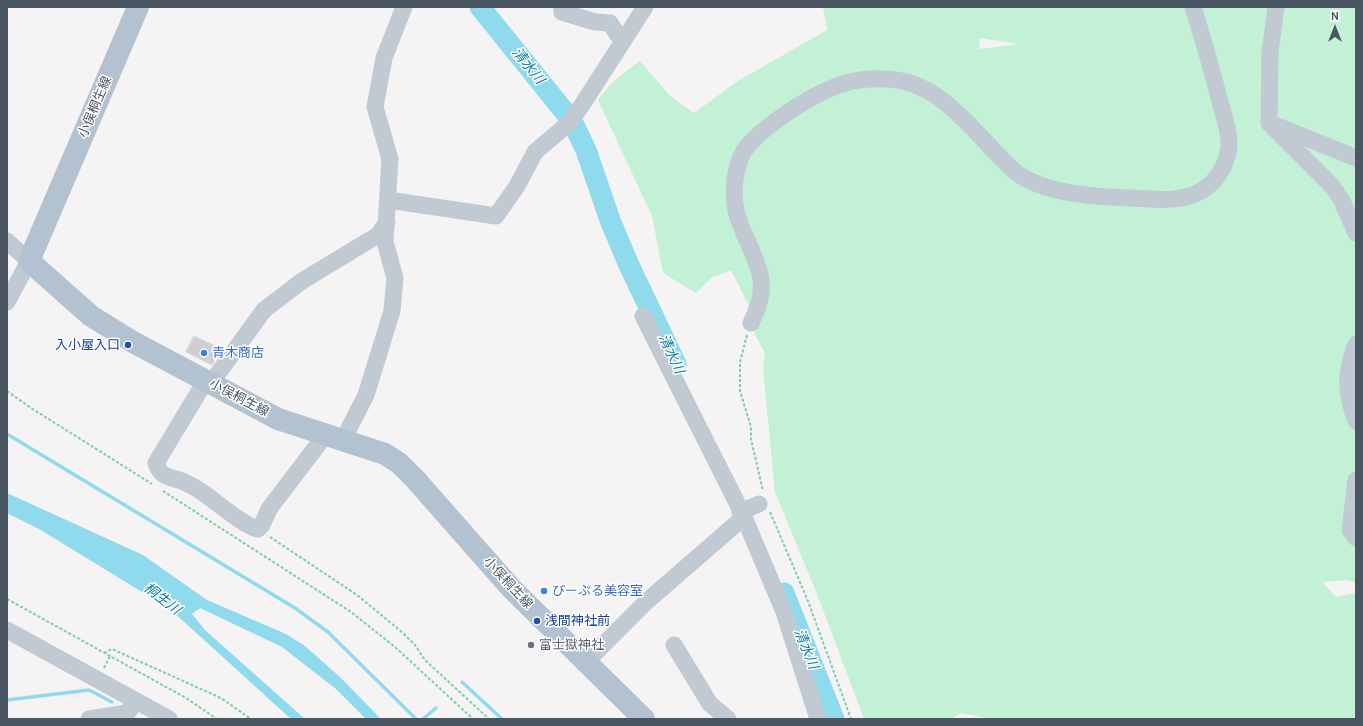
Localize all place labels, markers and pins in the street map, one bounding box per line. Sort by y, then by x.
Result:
place label: 入小屋入口 [55,337,120,353]
marker: 入小屋入口 [123,340,133,350]
place label: 青木商店 [212,345,264,361]
marker: 青木商店 [199,348,209,358]
place label: ぴーぷる美容室 [552,583,643,599]
marker: ぴーぷる美容室 [539,586,549,596]
place label: 浅間神社前 [545,613,610,629]
marker: 浅間神社前 [532,616,542,626]
place label: 富士獄神社 [539,637,604,653]
marker: 富士獄神社 [526,640,536,650]

